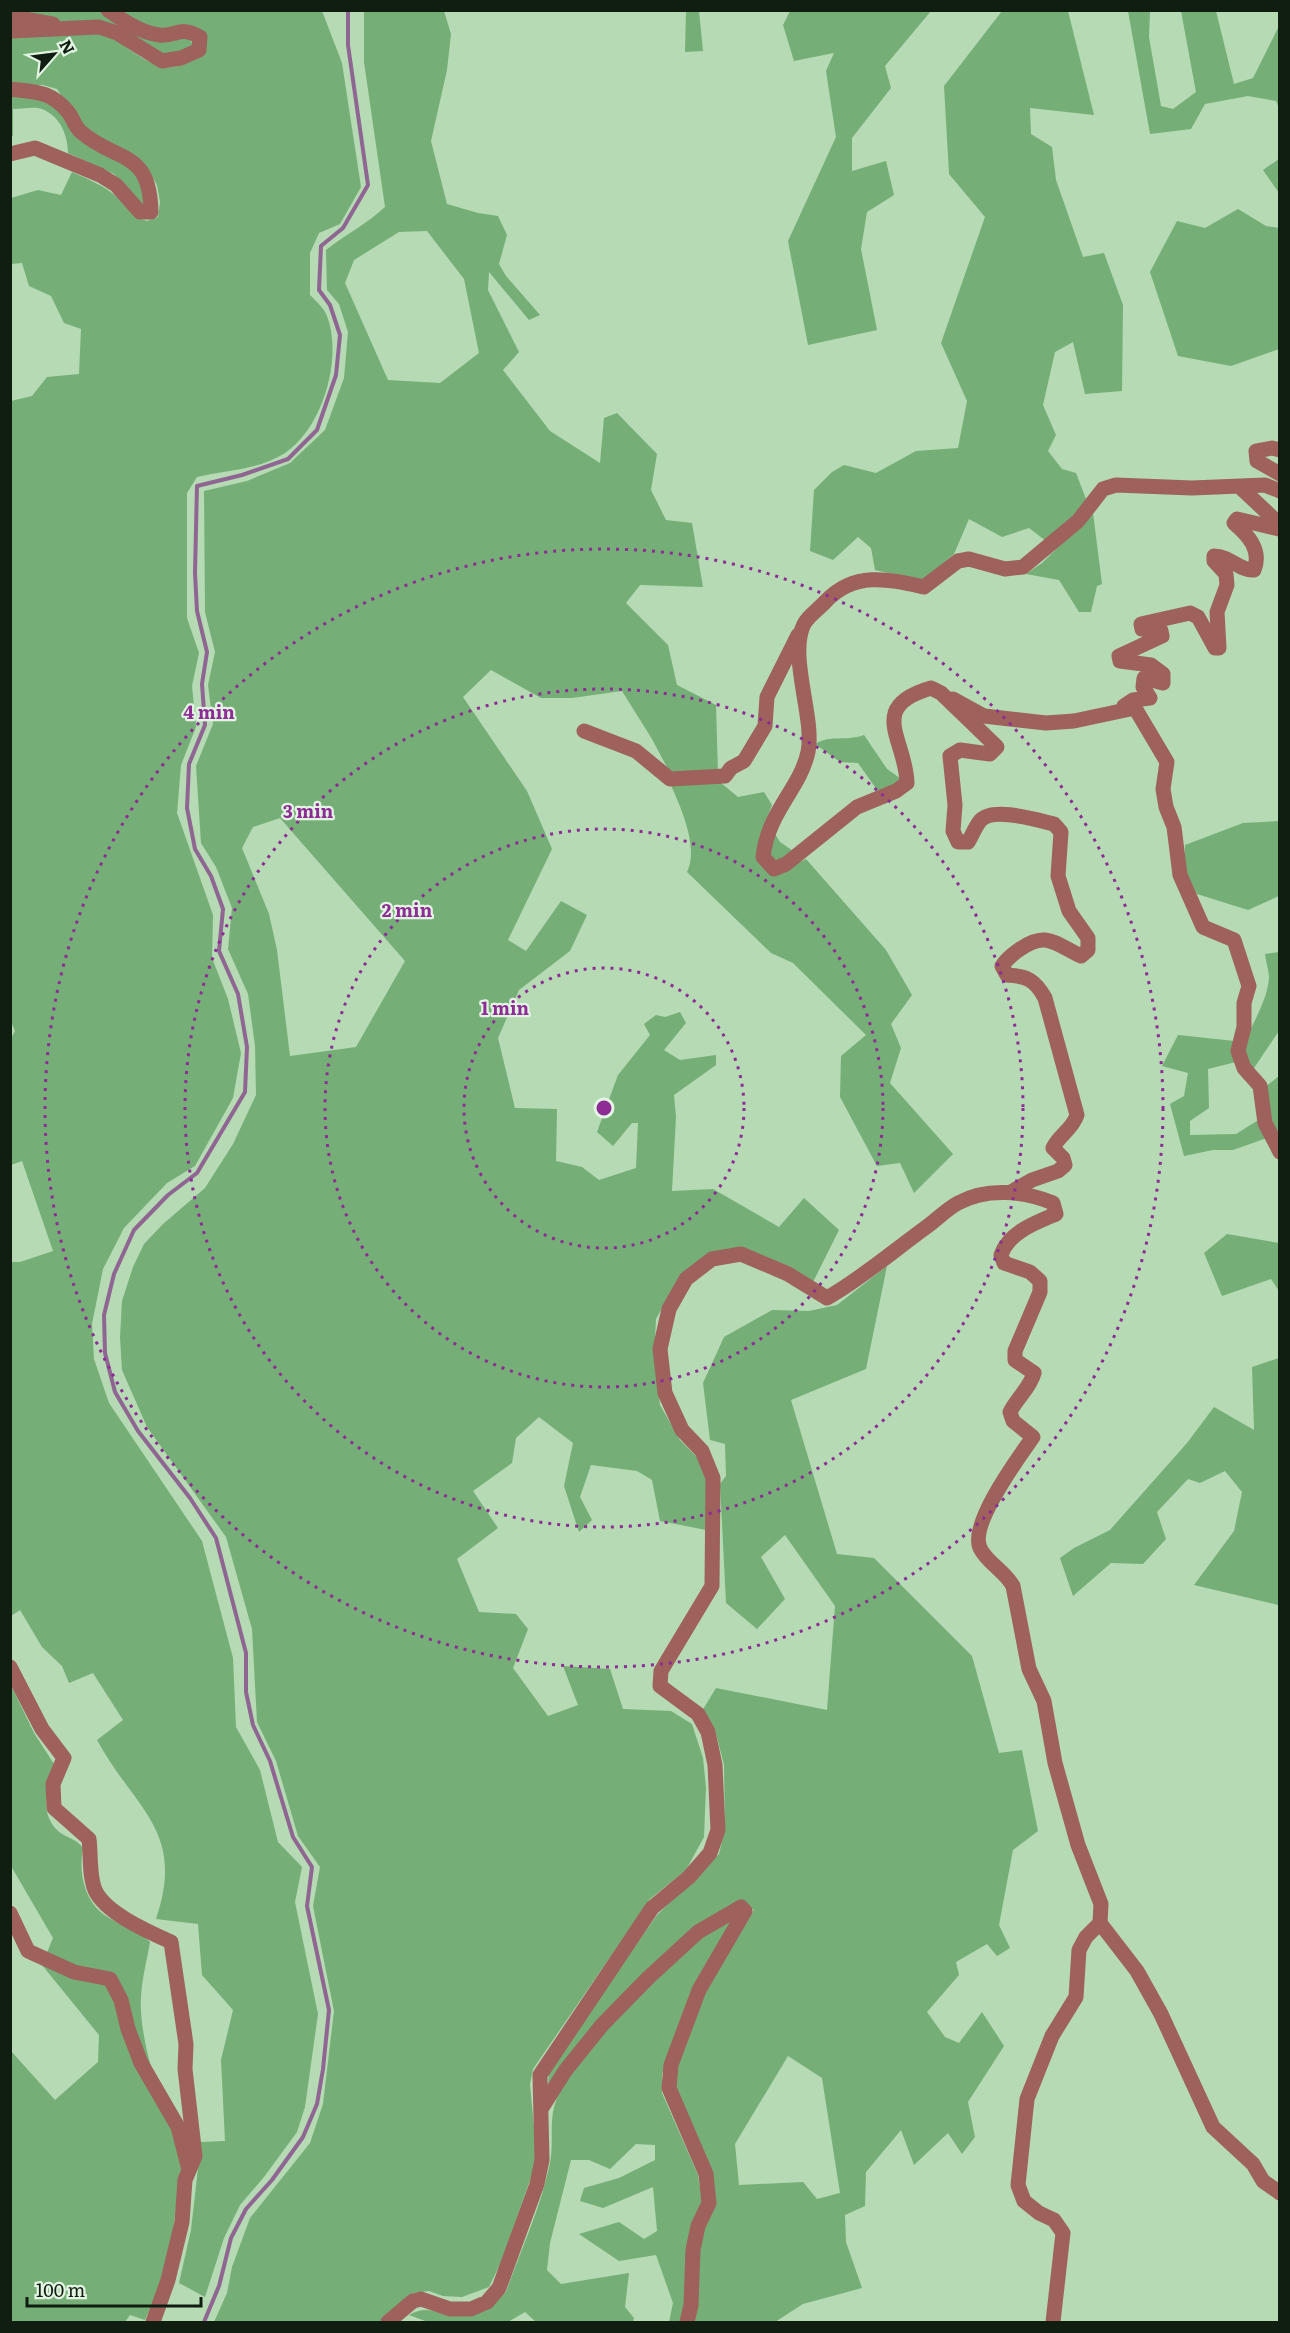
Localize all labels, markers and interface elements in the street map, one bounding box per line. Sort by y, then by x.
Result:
north arrow [24,24,84,84]
text: N [54,35,82,58]
text: 4 min [183,698,235,725]
text: 3 min [283,797,334,824]
text: 2 min [382,896,433,923]
text: 1 min [481,994,530,1021]
centre of rings [594,1098,614,1118]
scale bar [27,2270,201,2308]
text: 100 m [36,2276,85,2303]

